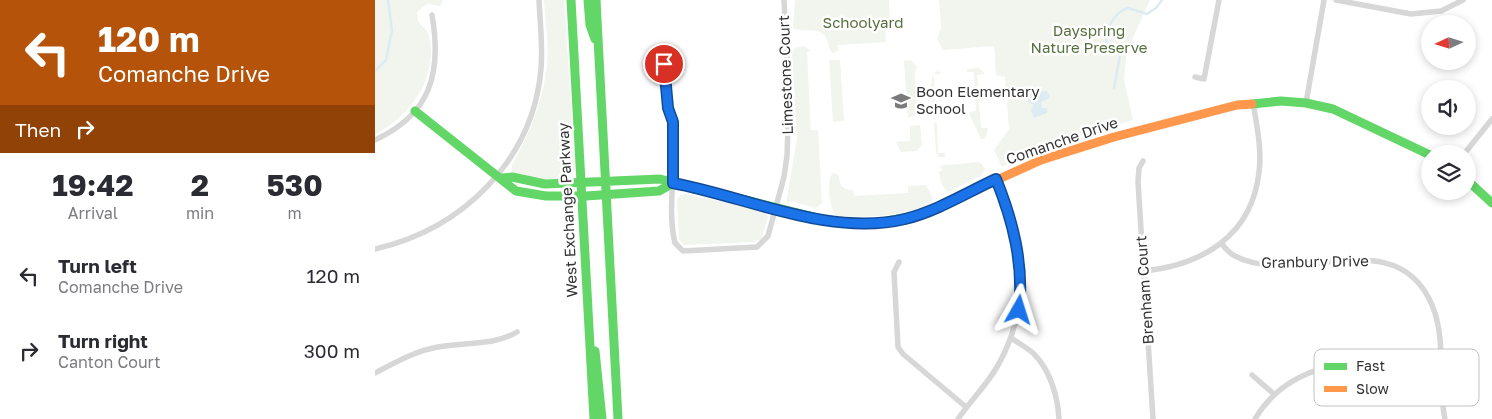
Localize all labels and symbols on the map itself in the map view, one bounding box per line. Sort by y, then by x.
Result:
park label: Schoolyard [823,13,903,31]
street label: Limestone Court [774,15,796,135]
north arrow [1421,15,1476,70]
park label: Dayspring Nature Preserve [1031,21,1148,56]
pin [643,43,685,85]
place label: Boon Elementary School [916,82,1040,117]
school or university icon: Boon Elementary School [890,90,912,112]
street label: Comanche Drive [1003,112,1120,168]
street label: West Exchange Parkway [553,122,581,298]
street label: Brenham Court [1131,235,1157,345]
street label: Granbury Drive [1261,251,1369,271]
position arrow [992,283,1044,335]
legend [1314,349,1479,406]
text: Fast [1356,357,1385,374]
text: Slow [1356,380,1389,397]

